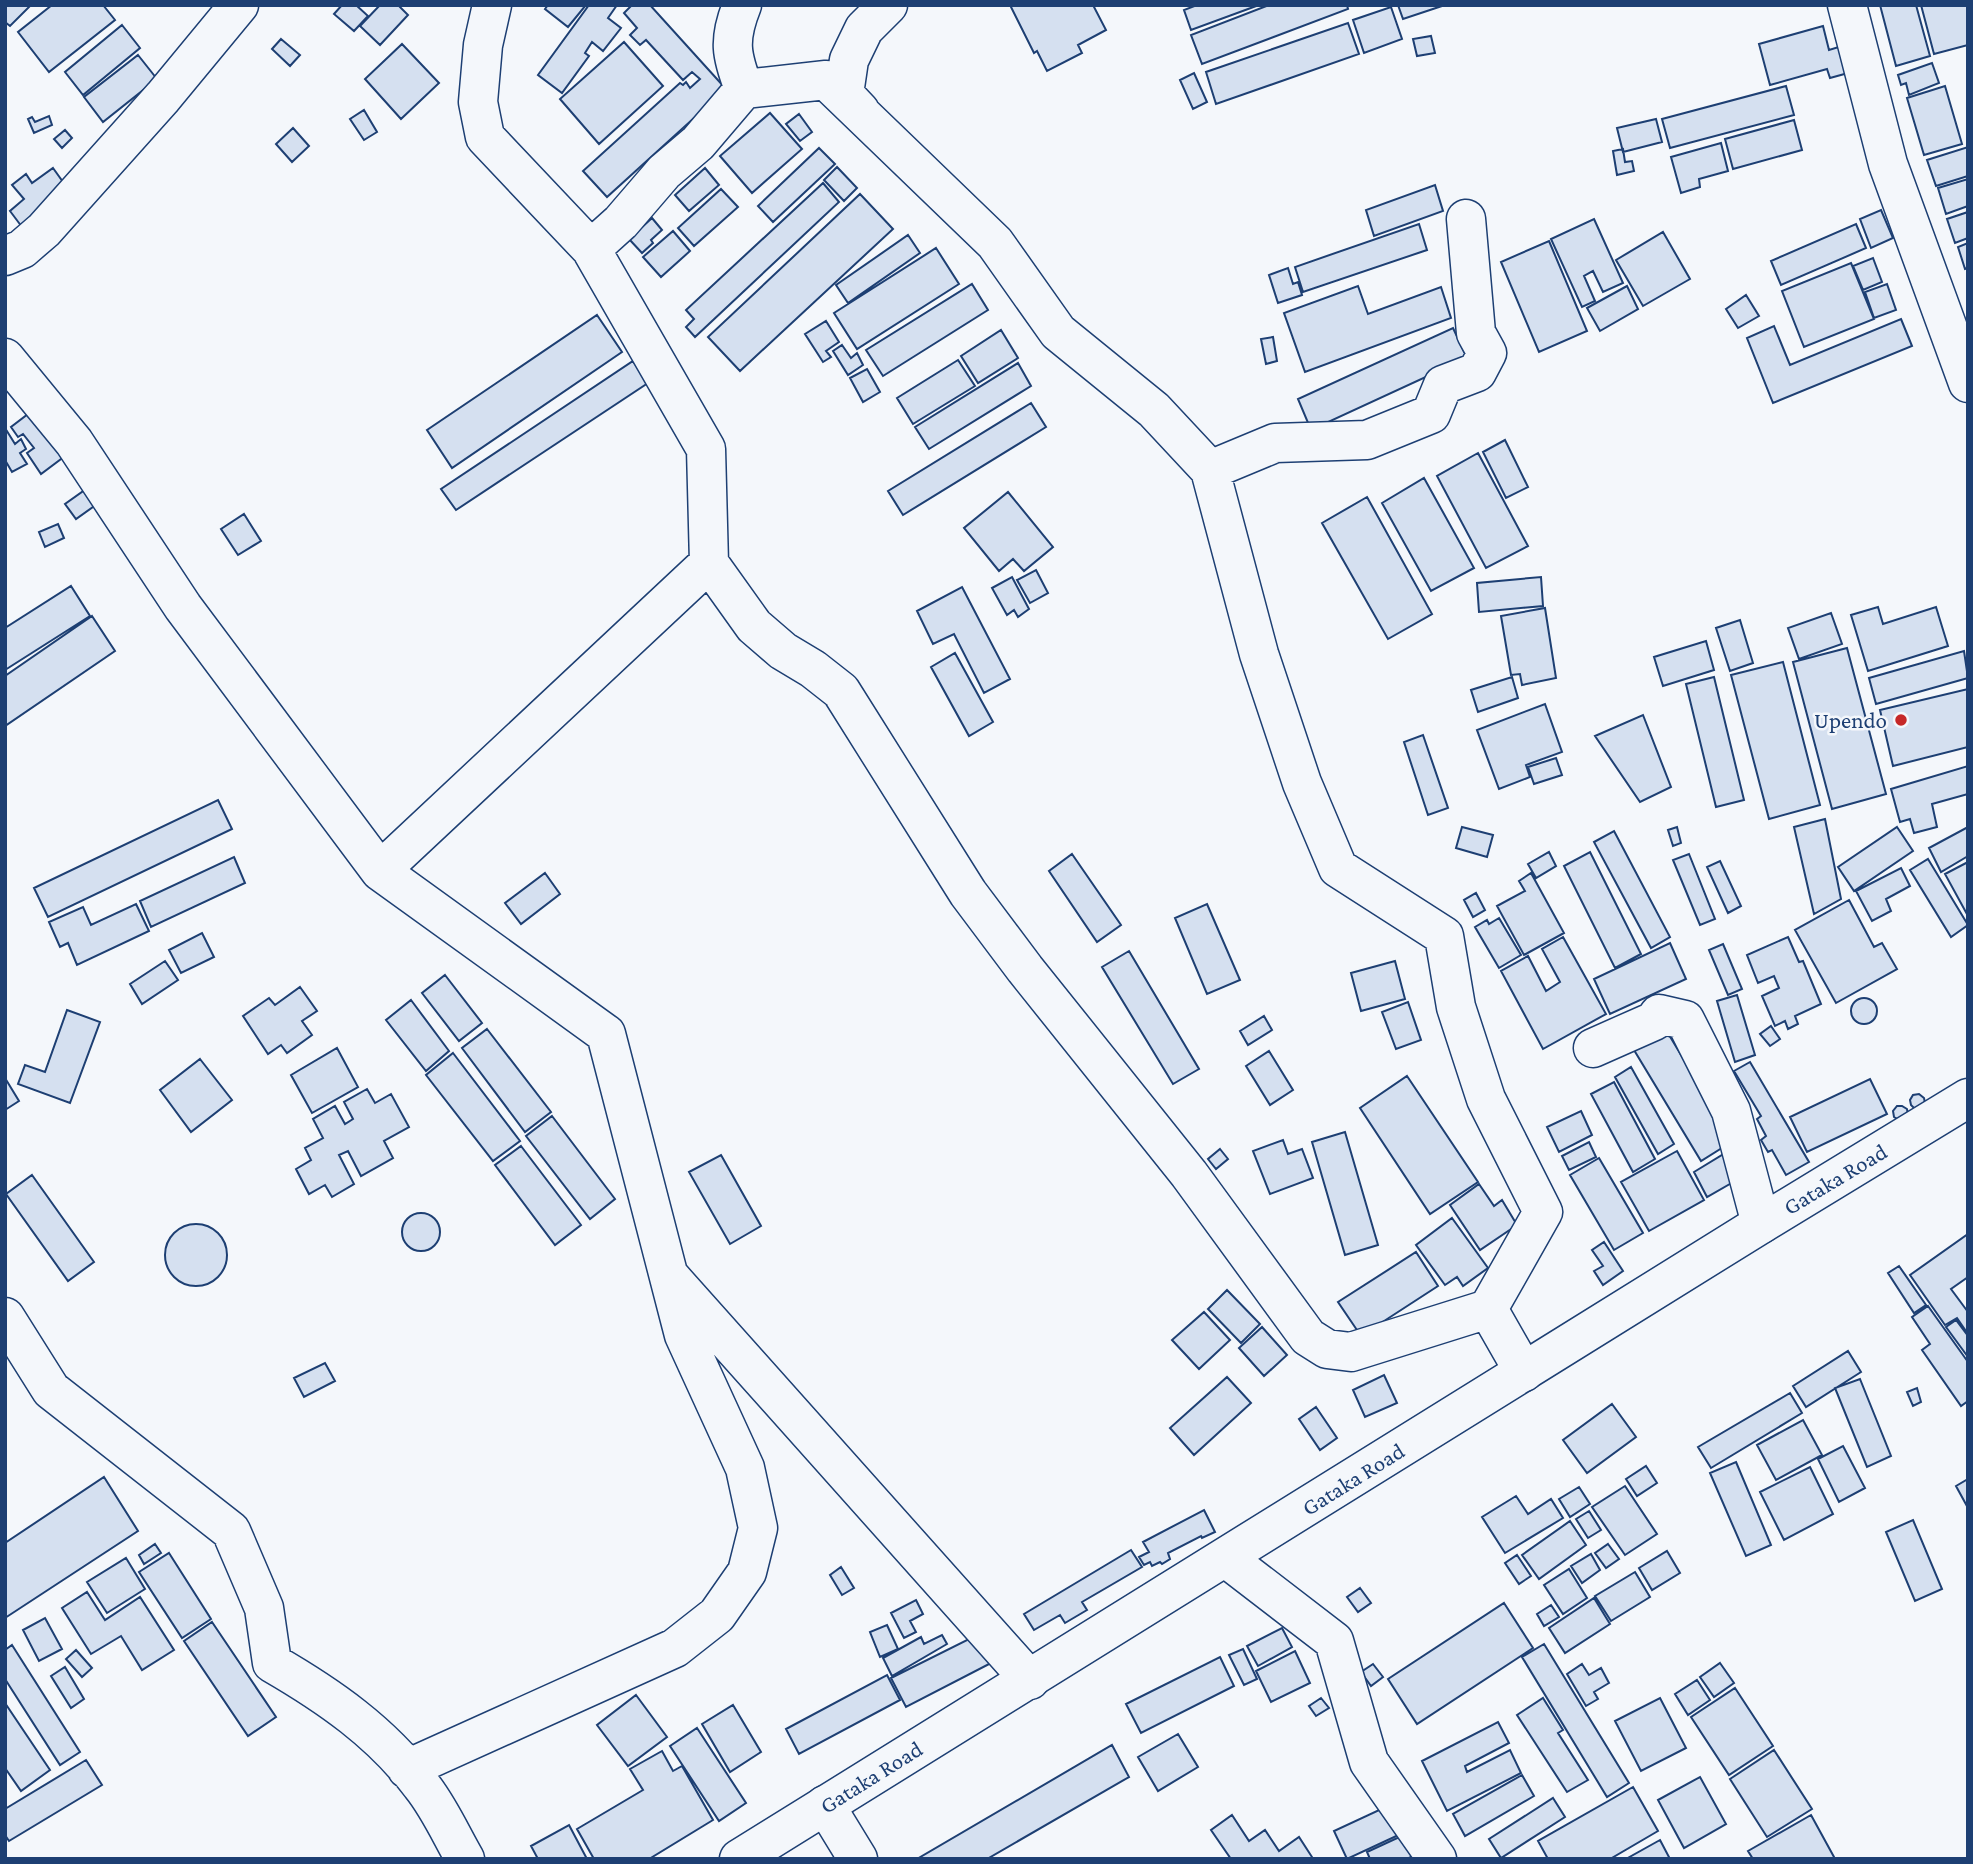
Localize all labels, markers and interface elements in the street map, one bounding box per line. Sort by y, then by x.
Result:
place label: Upendo [1814,707,1887,733]
marker: Upendo [1893,712,1909,728]
street label: Gataka Road [1779,1138,1891,1220]
street label: Gataka Road [1297,1437,1409,1521]
street label: Gataka Road [815,1735,927,1819]

